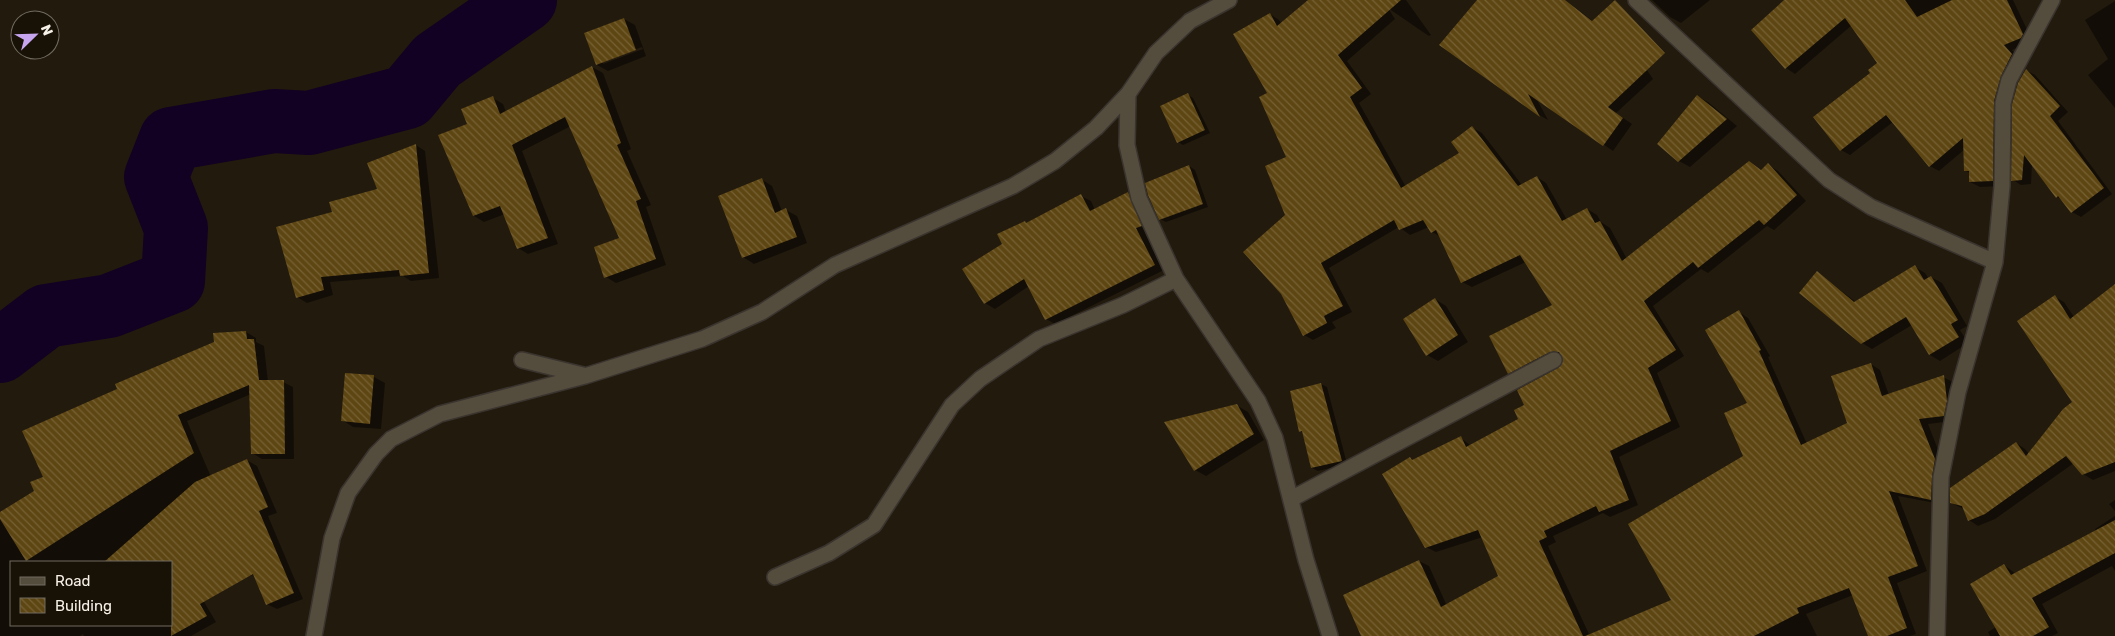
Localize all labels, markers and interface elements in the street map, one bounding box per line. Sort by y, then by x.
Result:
north arrow [10,10,60,60]
text: N [37,22,56,38]
legend [10,561,172,626]
text: Road [55,572,91,590]
text: Building [55,597,112,615]

